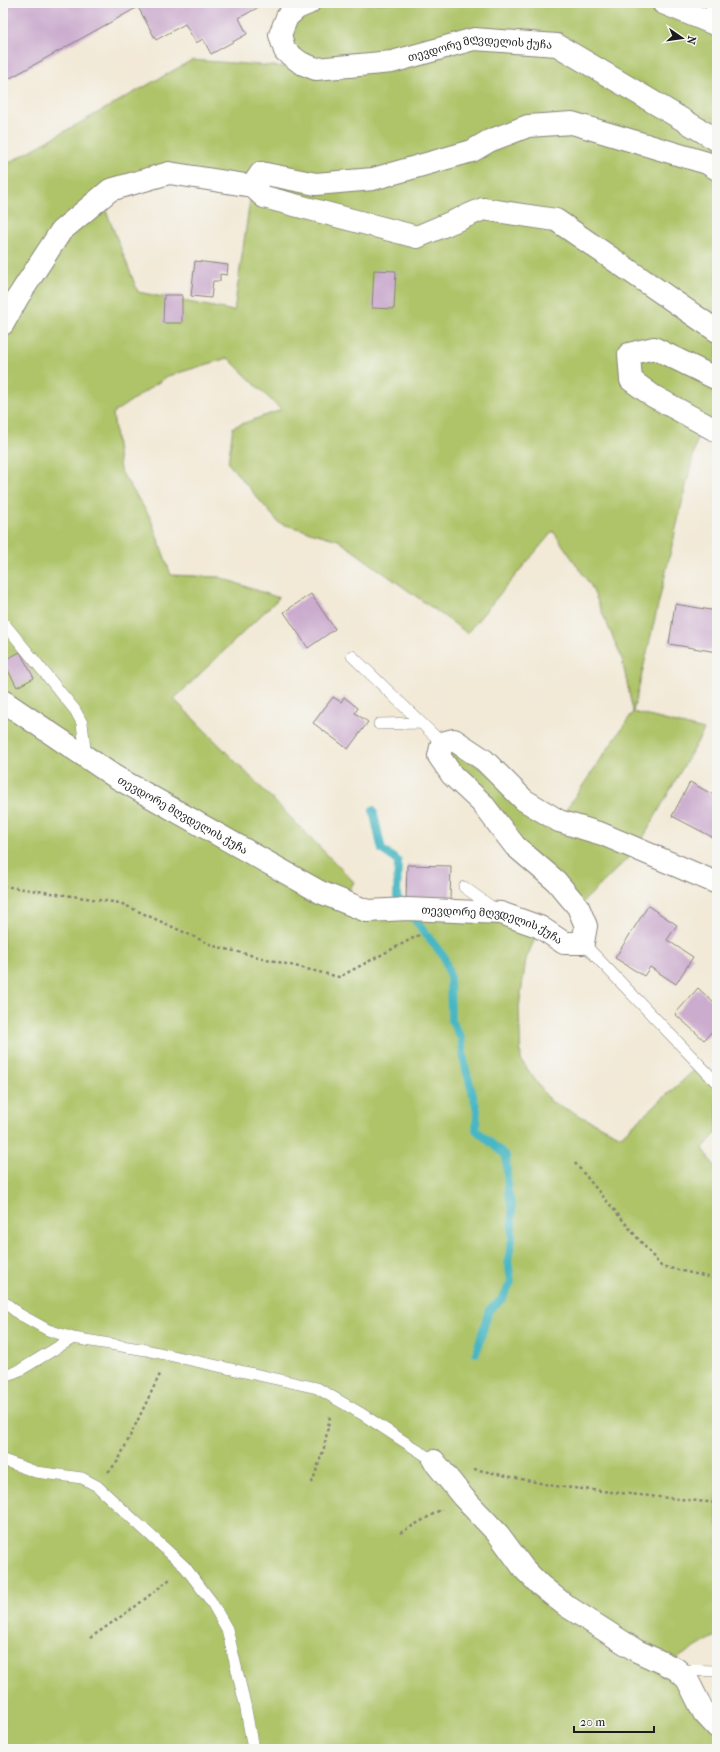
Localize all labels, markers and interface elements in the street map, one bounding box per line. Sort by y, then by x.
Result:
north arrow [662,18,702,58]
street label: თევდორე მღვდელის ქუჩა [406,32,553,64]
text: N [684,35,699,46]
street label: თევდორე მღვდელის ქუჩა [115,773,250,857]
street label: თევდორე მღვდელის ქუჩა [421,904,565,947]
scale bar [574,1708,654,1734]
text: 20 m [580,1715,605,1729]

